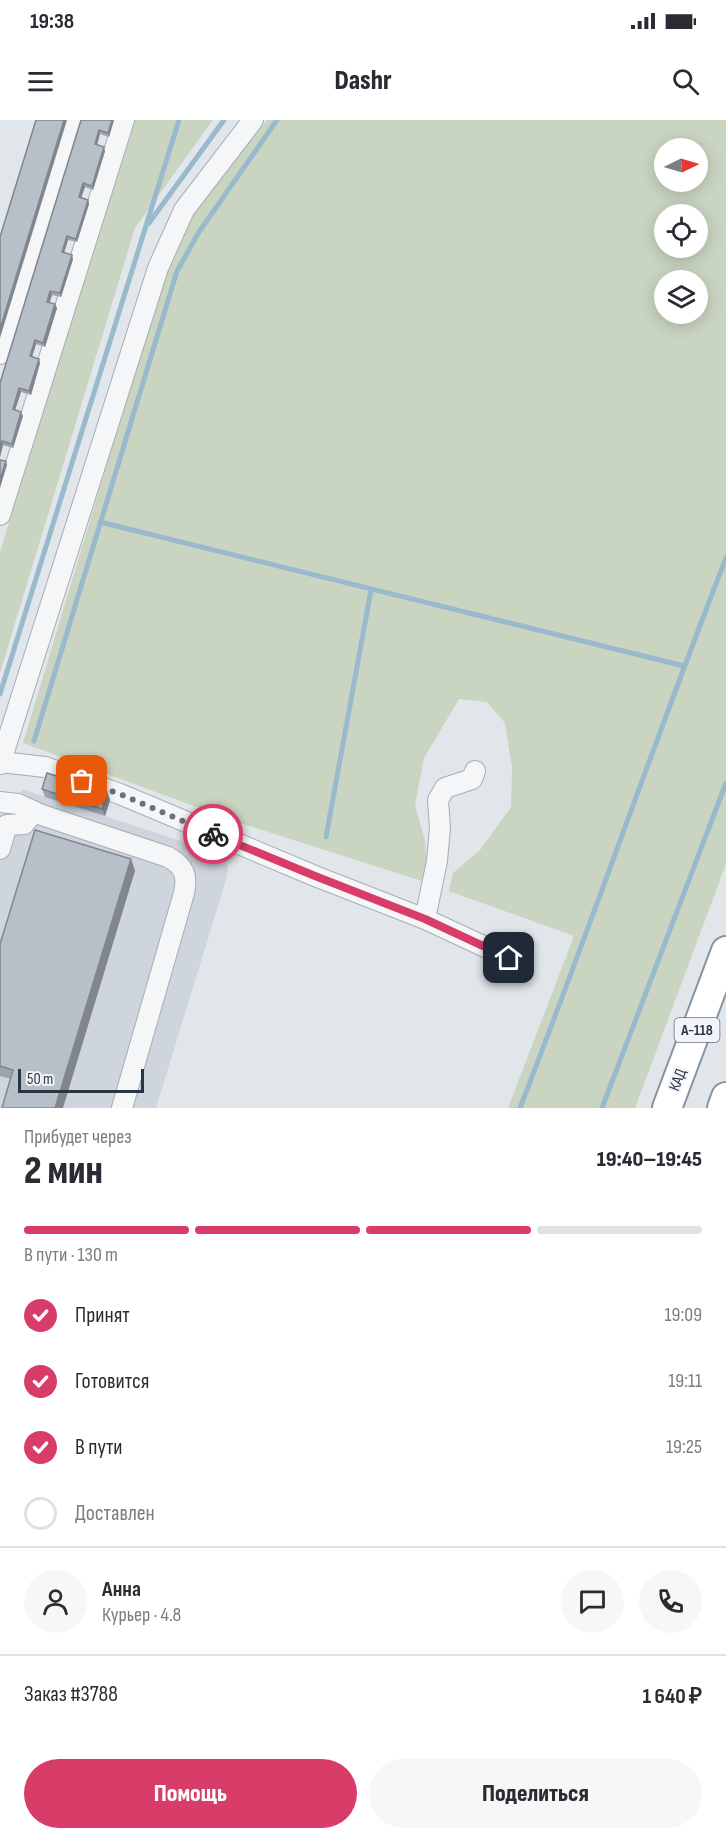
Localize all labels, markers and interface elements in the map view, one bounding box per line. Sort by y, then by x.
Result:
text: 19:38 [30,8,74,35]
icon: menu [24,65,57,98]
text: Dashr [334,65,392,97]
icon: search [669,65,702,98]
north arrow [654,138,708,192]
map controls [654,138,708,324]
button: locate [654,204,708,258]
button: layers [654,270,708,324]
pin [56,755,107,806]
icon: bag [65,764,98,797]
courier [183,804,243,864]
icon: bike [197,818,230,851]
pin [483,932,534,983]
icon: home [492,941,525,974]
road number: А-118 [674,1018,720,1042]
scale bar [18,1066,144,1094]
street label: КАД [665,1066,691,1094]
text: 50 m [27,1070,53,1089]
text: Прибудет через [24,1125,132,1149]
text: 19:40–19:45 [597,1146,702,1173]
text: 2 мин [24,1148,103,1195]
text: В пути · 130 m [24,1243,118,1267]
icon: check [24,1299,57,1332]
text: Принят [75,1302,130,1329]
text: 19:09 [665,1303,702,1327]
icon: check [24,1365,57,1398]
text: Готовится [75,1368,149,1395]
text: 19:11 [668,1369,702,1393]
icon: check [24,1431,57,1464]
text: В пути [75,1434,123,1461]
text: 19:25 [666,1435,702,1459]
text: Доставлен [75,1500,155,1527]
button: person [24,1570,87,1633]
button: chat [561,1570,624,1633]
button: phone [639,1570,702,1633]
text: Анна [102,1576,141,1603]
text: Курьер · 4.8 [102,1603,181,1627]
text: Заказ #3788 [24,1681,118,1708]
text: 1 640 ₽ [642,1683,702,1710]
button: Помощь [24,1759,357,1828]
button: Поделиться [369,1759,702,1828]

